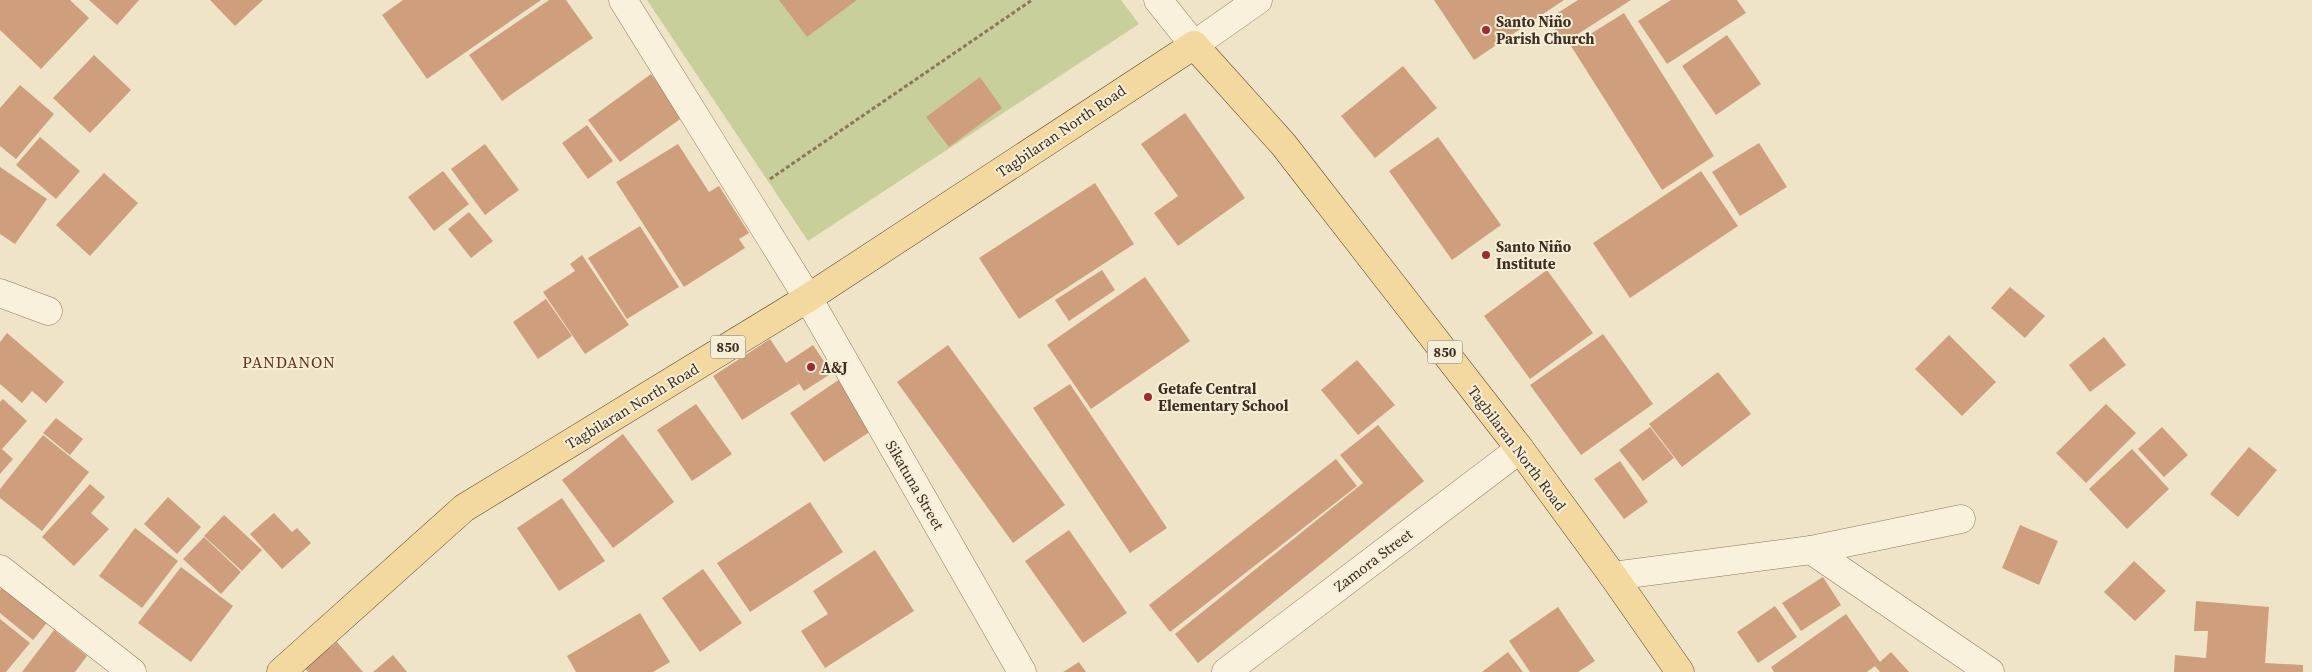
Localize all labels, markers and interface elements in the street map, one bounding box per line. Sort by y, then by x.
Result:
place label: Santo Niño Parish Church [1496,11,1595,49]
marker: Santo Niño Parish Church [1480,24,1492,36]
street label: Tagbilaran North Road [992,80,1130,182]
place label: Santo Niño Institute [1496,236,1572,274]
marker: Santo Niño Institute [1480,249,1492,261]
road number: 850 [710,336,746,358]
road number: 850 [1428,341,1462,364]
district label: PANDANON [242,351,336,373]
place label: A&J [821,357,848,378]
street label: Tagbilaran North Road [561,358,703,454]
marker: A&J [805,361,817,373]
place label: Getafe Central Elementary School [1158,378,1289,416]
street label: Tagbilaran North Road [1463,381,1571,515]
marker: Getafe Central Elementary School [1142,391,1154,403]
street label: Sikatuna Street [881,436,949,534]
street label: Zamora Street [1329,523,1417,597]

